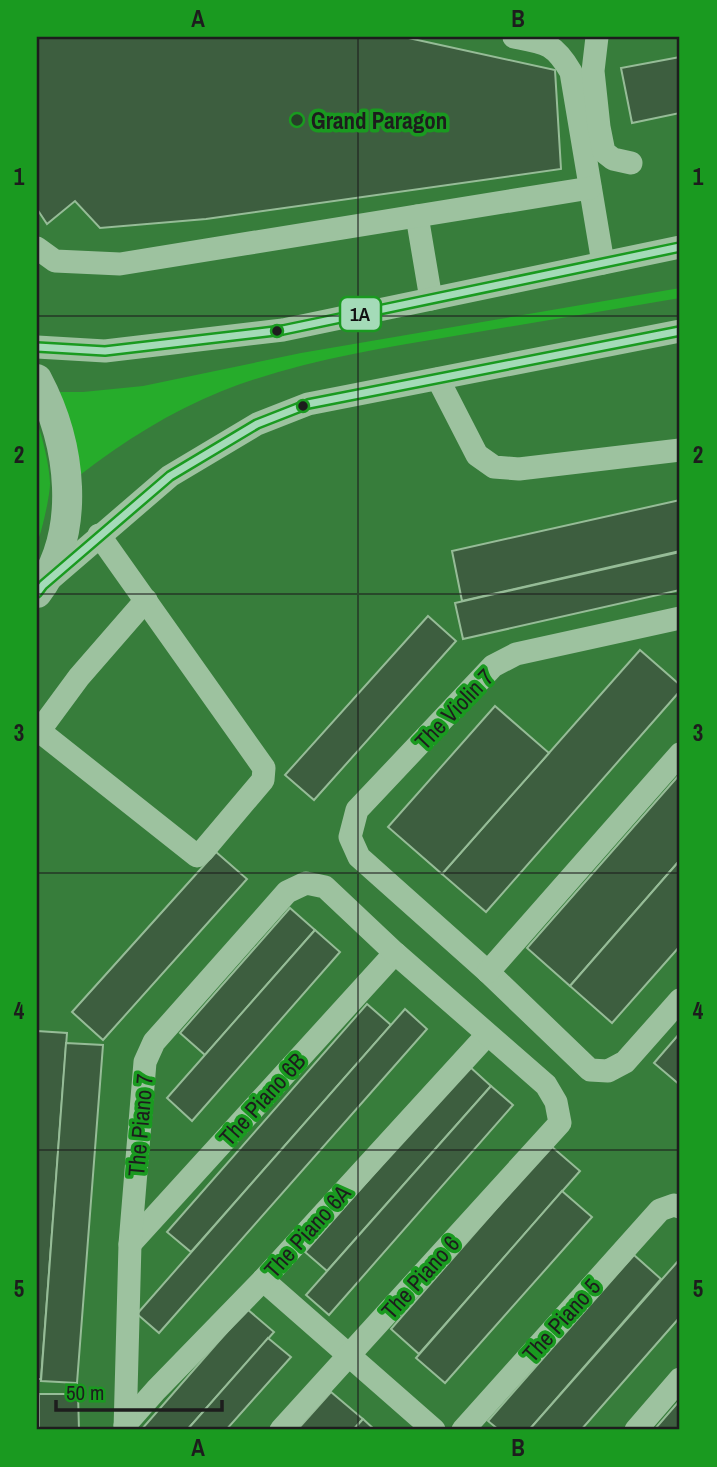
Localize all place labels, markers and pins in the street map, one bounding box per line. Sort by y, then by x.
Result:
place label: Grand Paragon [311,105,447,136]
marker: Grand Paragon [289,112,305,128]
unlabelled marker [270,324,284,338]
unlabelled marker [296,399,310,413]

